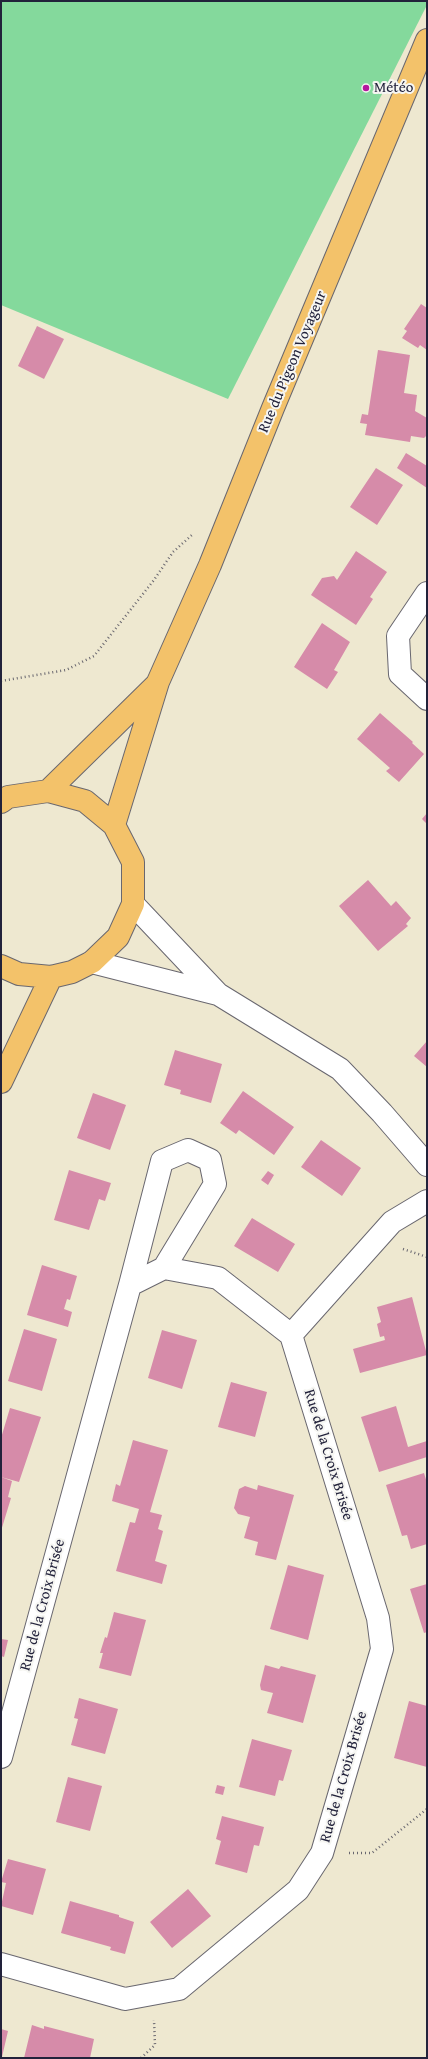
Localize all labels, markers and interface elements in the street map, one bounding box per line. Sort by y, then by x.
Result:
place label: Météo [374,79,413,97]
marker: Météo [361,83,371,93]
street label: Rue du Pigeon Voyageur [255,288,331,436]
street label: Rue de la Croix Brisée [300,1387,356,1523]
street label: Rue de la Croix Brisée [17,1537,69,1673]
street label: Rue de la Croix Brisée [317,1709,371,1845]

